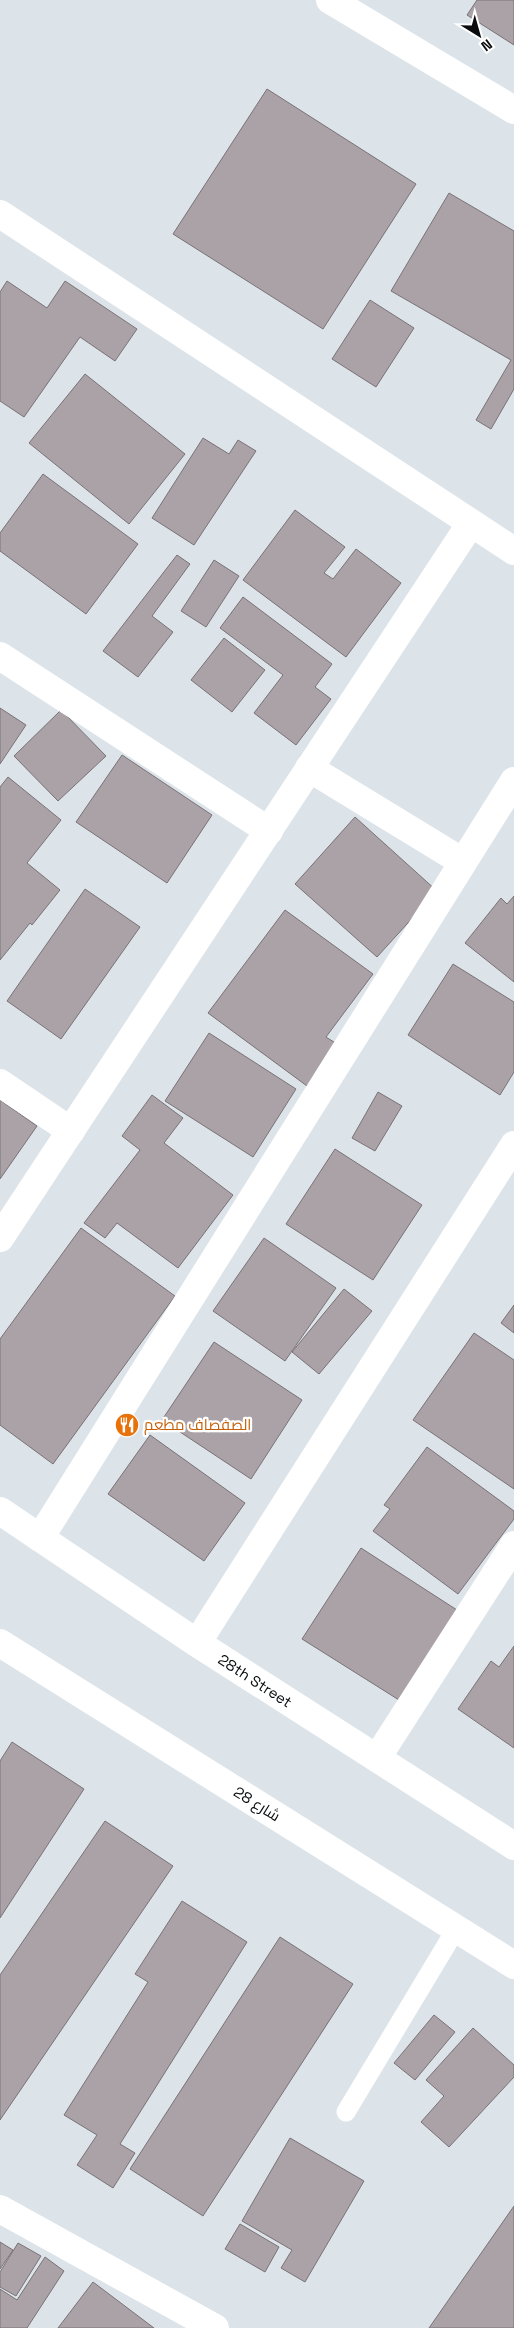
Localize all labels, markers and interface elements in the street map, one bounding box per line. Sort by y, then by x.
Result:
north arrow [454,10,504,60]
text: N [478,35,496,55]
restaurant icon: الصفصاف مطعم [114,1412,140,1438]
place label: الصفصاف مطعم [144,1415,251,1435]
street label: 28th Street [215,1650,296,1712]
street label: شارع 28 [229,1782,284,1827]

